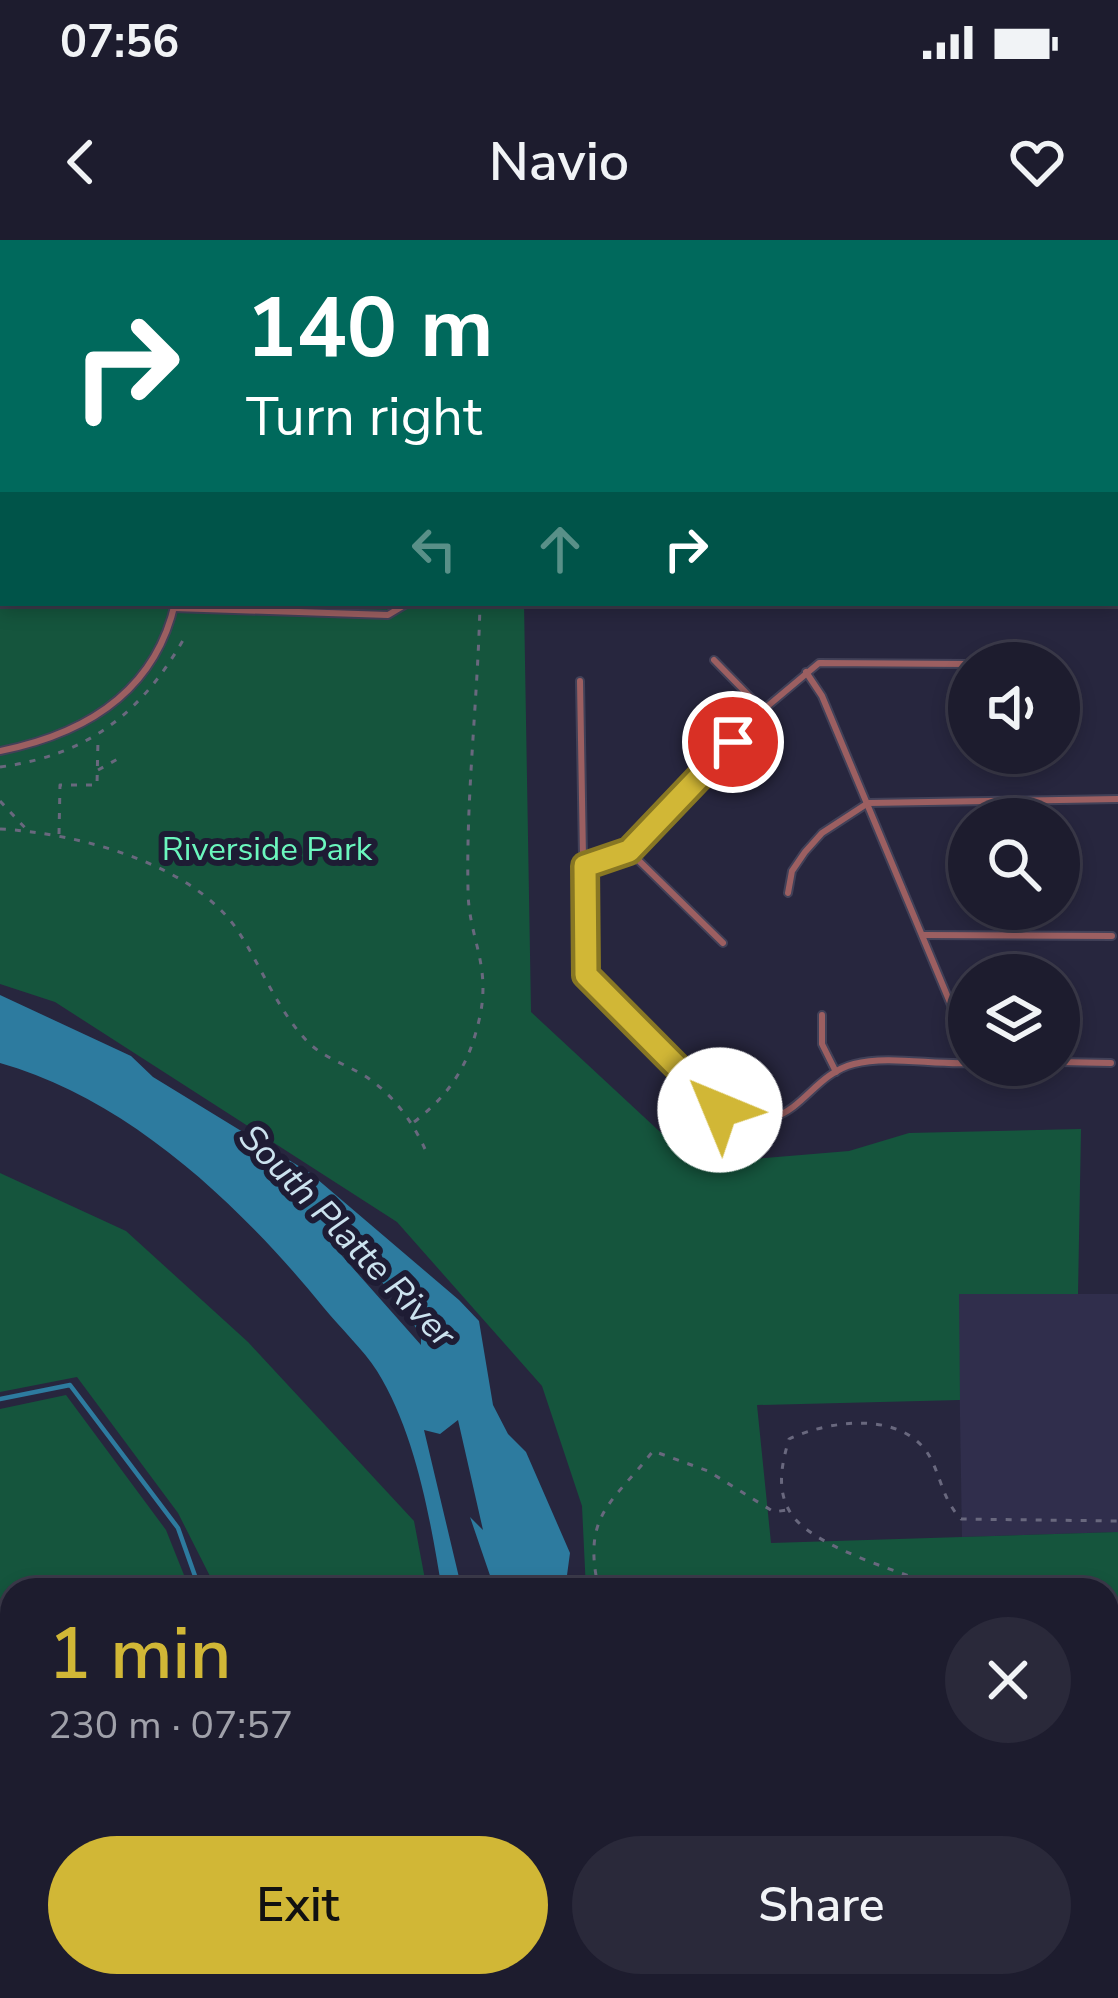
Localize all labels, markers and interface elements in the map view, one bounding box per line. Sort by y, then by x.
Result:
text: 07:56 [60,12,179,73]
text: Navio [489,125,629,199]
icon: back [48,129,114,195]
icon: heart [1004,129,1070,195]
text: 140 m [246,271,494,386]
icon: right [48,288,204,444]
text: Turn right [246,380,482,454]
icon: left [401,516,467,582]
icon: ahead [527,516,593,582]
icon: right [653,516,719,582]
map controls [948,642,1080,1086]
button: sound [948,642,1080,774]
pin [682,691,784,793]
icon: arrive [700,709,766,775]
button: search [948,798,1080,930]
park label: Riverside Park [162,827,373,872]
button: layers [948,954,1080,1086]
position arrow [657,1047,783,1173]
water label: South Platte River [228,1114,467,1359]
text: 1 min [48,1605,231,1703]
button: close [945,1617,1071,1743]
text: 230 m · 07:57 [48,1699,293,1752]
button: Exit [48,1836,548,1974]
button: Share [572,1836,1071,1974]

